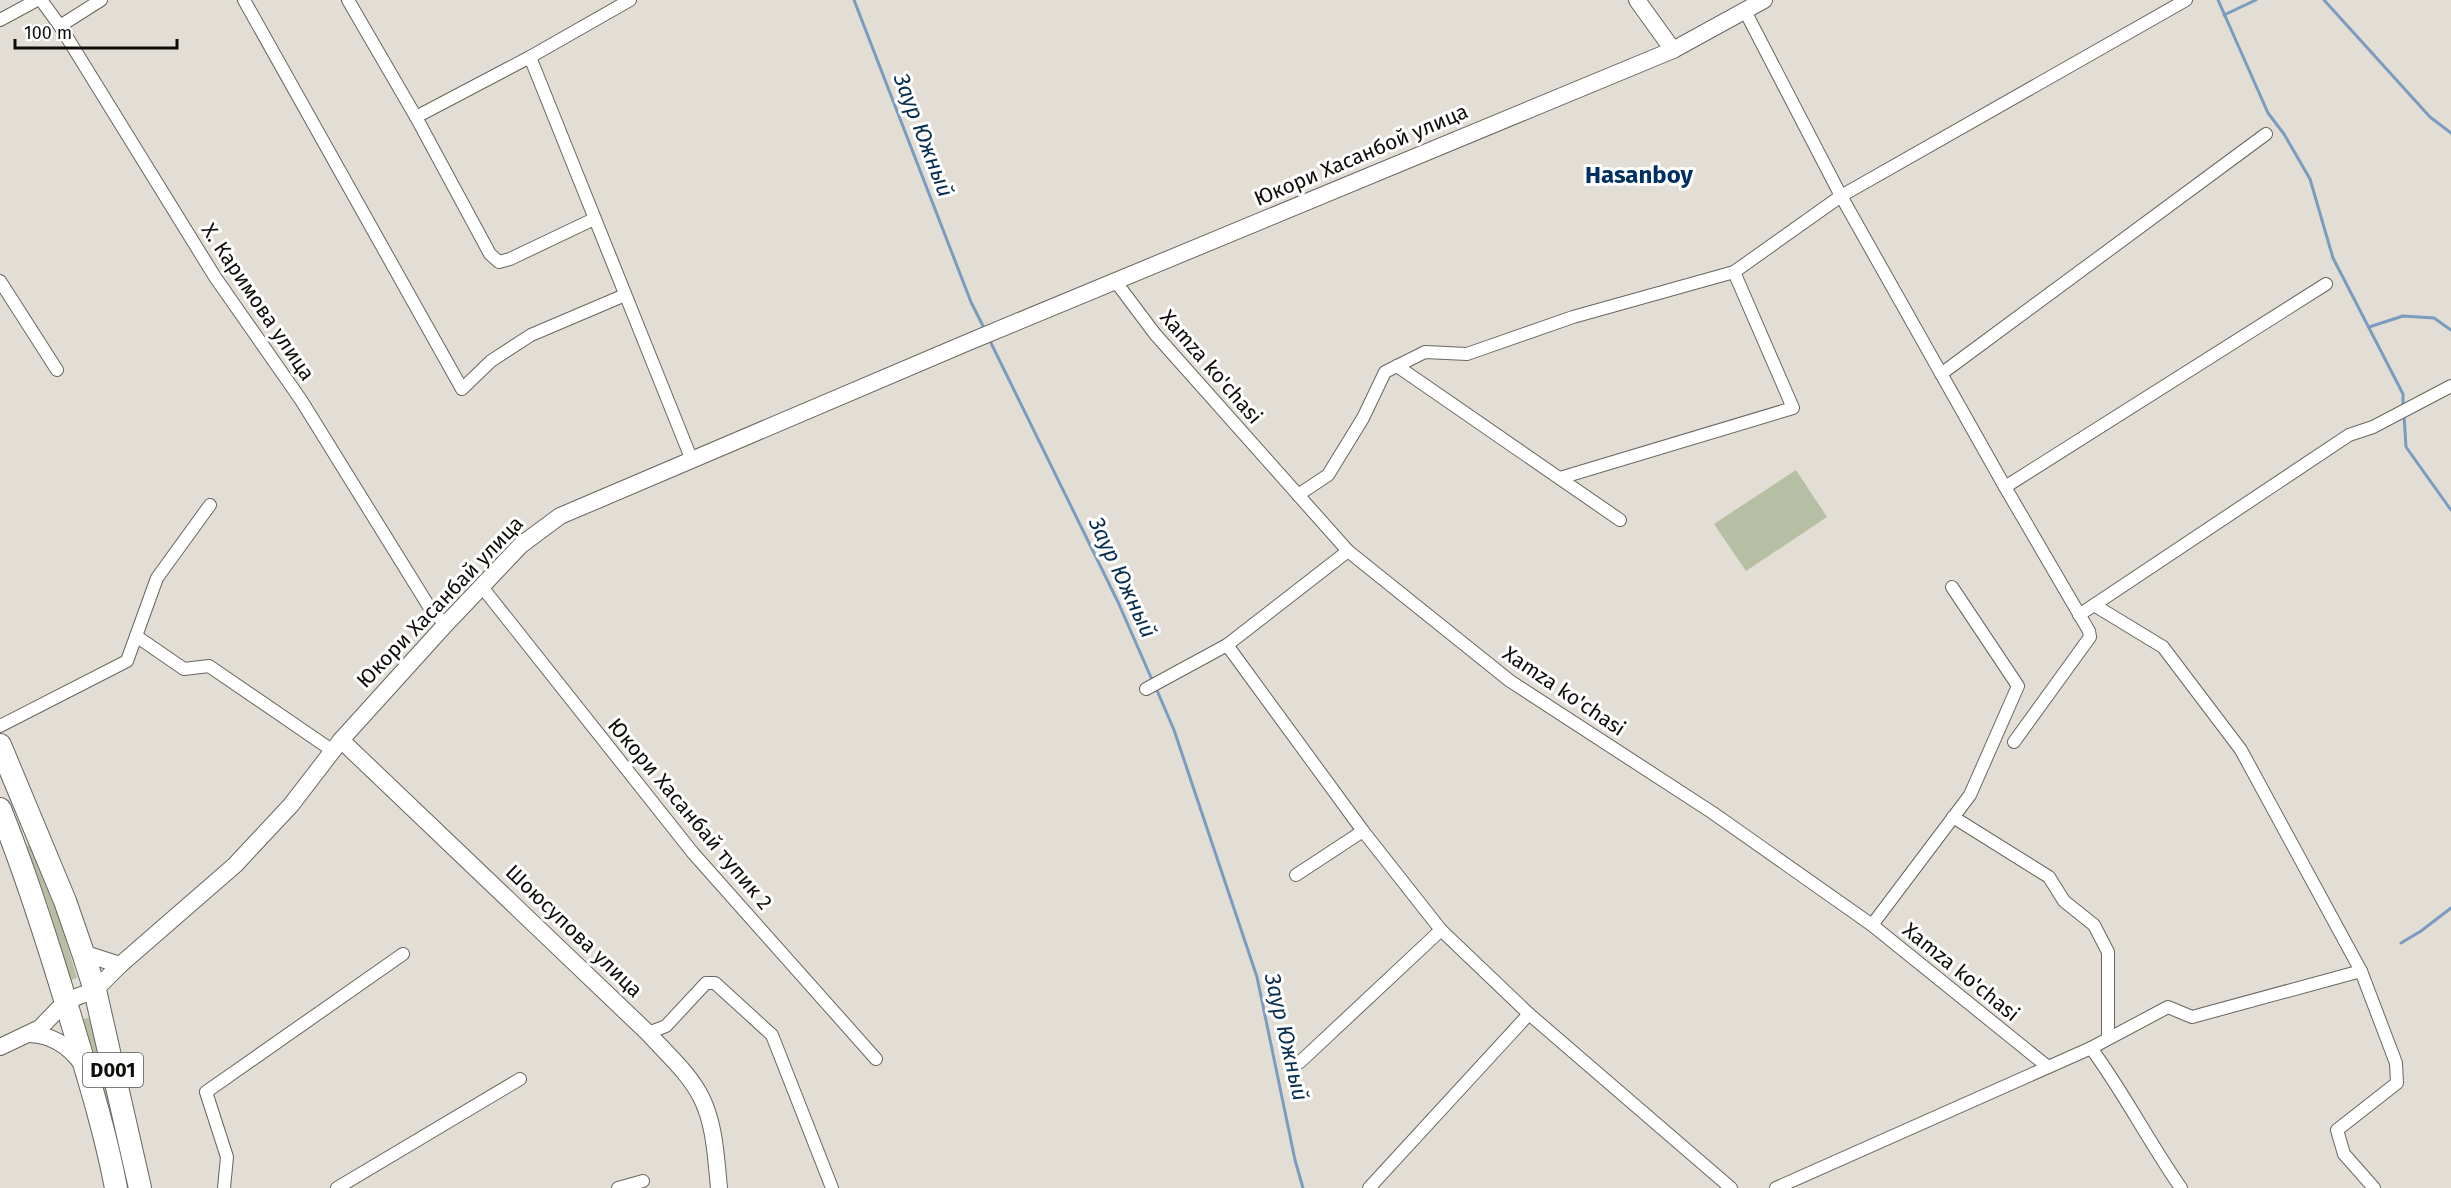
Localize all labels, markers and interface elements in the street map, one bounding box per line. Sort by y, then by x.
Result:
scale bar [15,12,177,50]
text: 100 m [24,22,72,44]
water label: Заур Южный [887,69,959,201]
street label: Юкори Хасанбой улица [1250,98,1472,212]
district label: Hasanboy [1585,161,1693,189]
street label: Х. Каримова улица [196,218,320,386]
street label: Xamza ko'chasi [1154,305,1268,429]
street label: Юкори Хасанбай улица [351,511,529,693]
water label: Заур Южный [1082,512,1162,642]
street label: Xamza ko'chasi [1498,640,1630,742]
street label: Юкори Хасанбай тупик 2 [602,713,778,915]
street label: Шоюсупова улица [500,859,648,1003]
street label: Xamza ko'chasi [1897,917,2025,1027]
water label: Заур Южный [1258,970,1314,1104]
road number: D001 [83,1053,143,1087]

